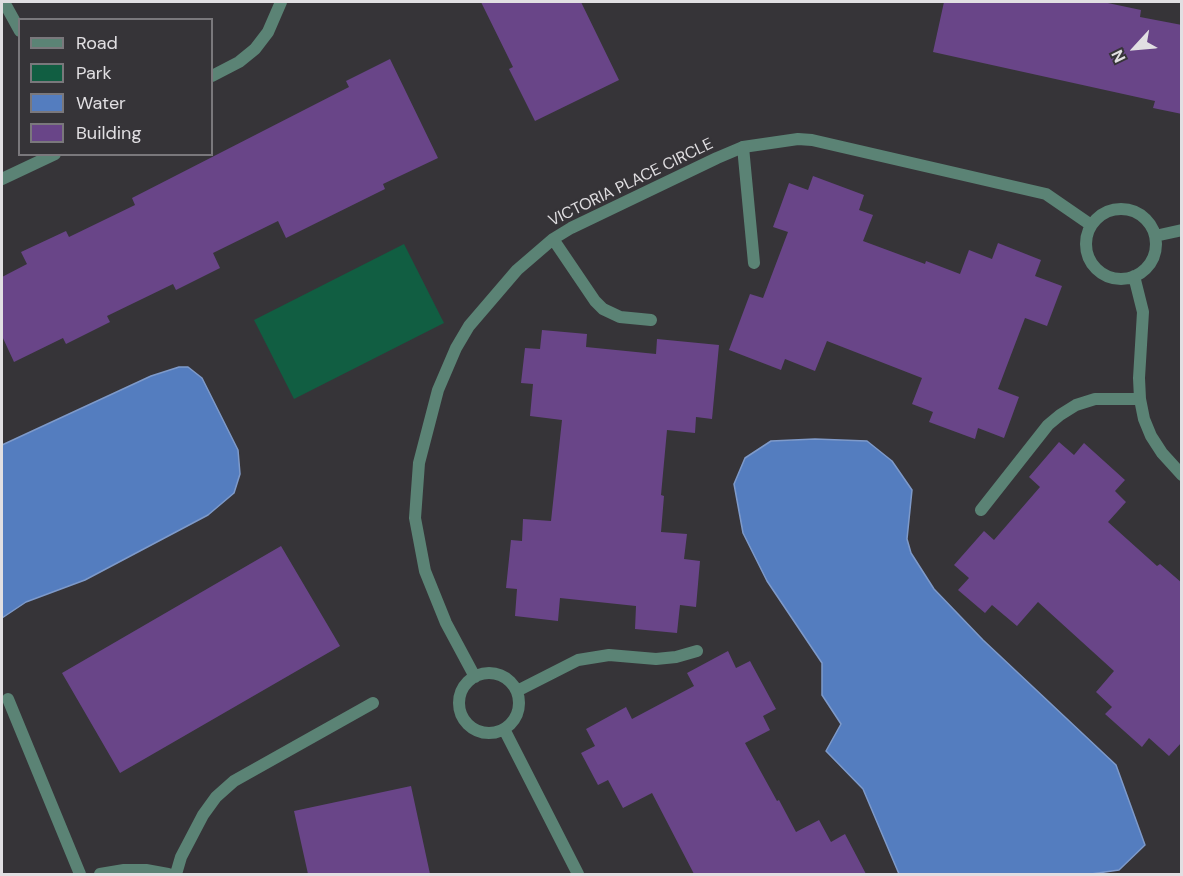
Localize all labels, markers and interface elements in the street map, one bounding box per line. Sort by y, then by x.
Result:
legend [18,18,213,156]
north arrow [1105,18,1165,78]
text: Road [76,31,118,55]
text: N [1106,46,1130,66]
text: Park [76,61,112,85]
text: Water [76,91,126,115]
text: Building [76,121,141,145]
street label: VICTORIA PLACE CIRCLE [546,135,716,231]

